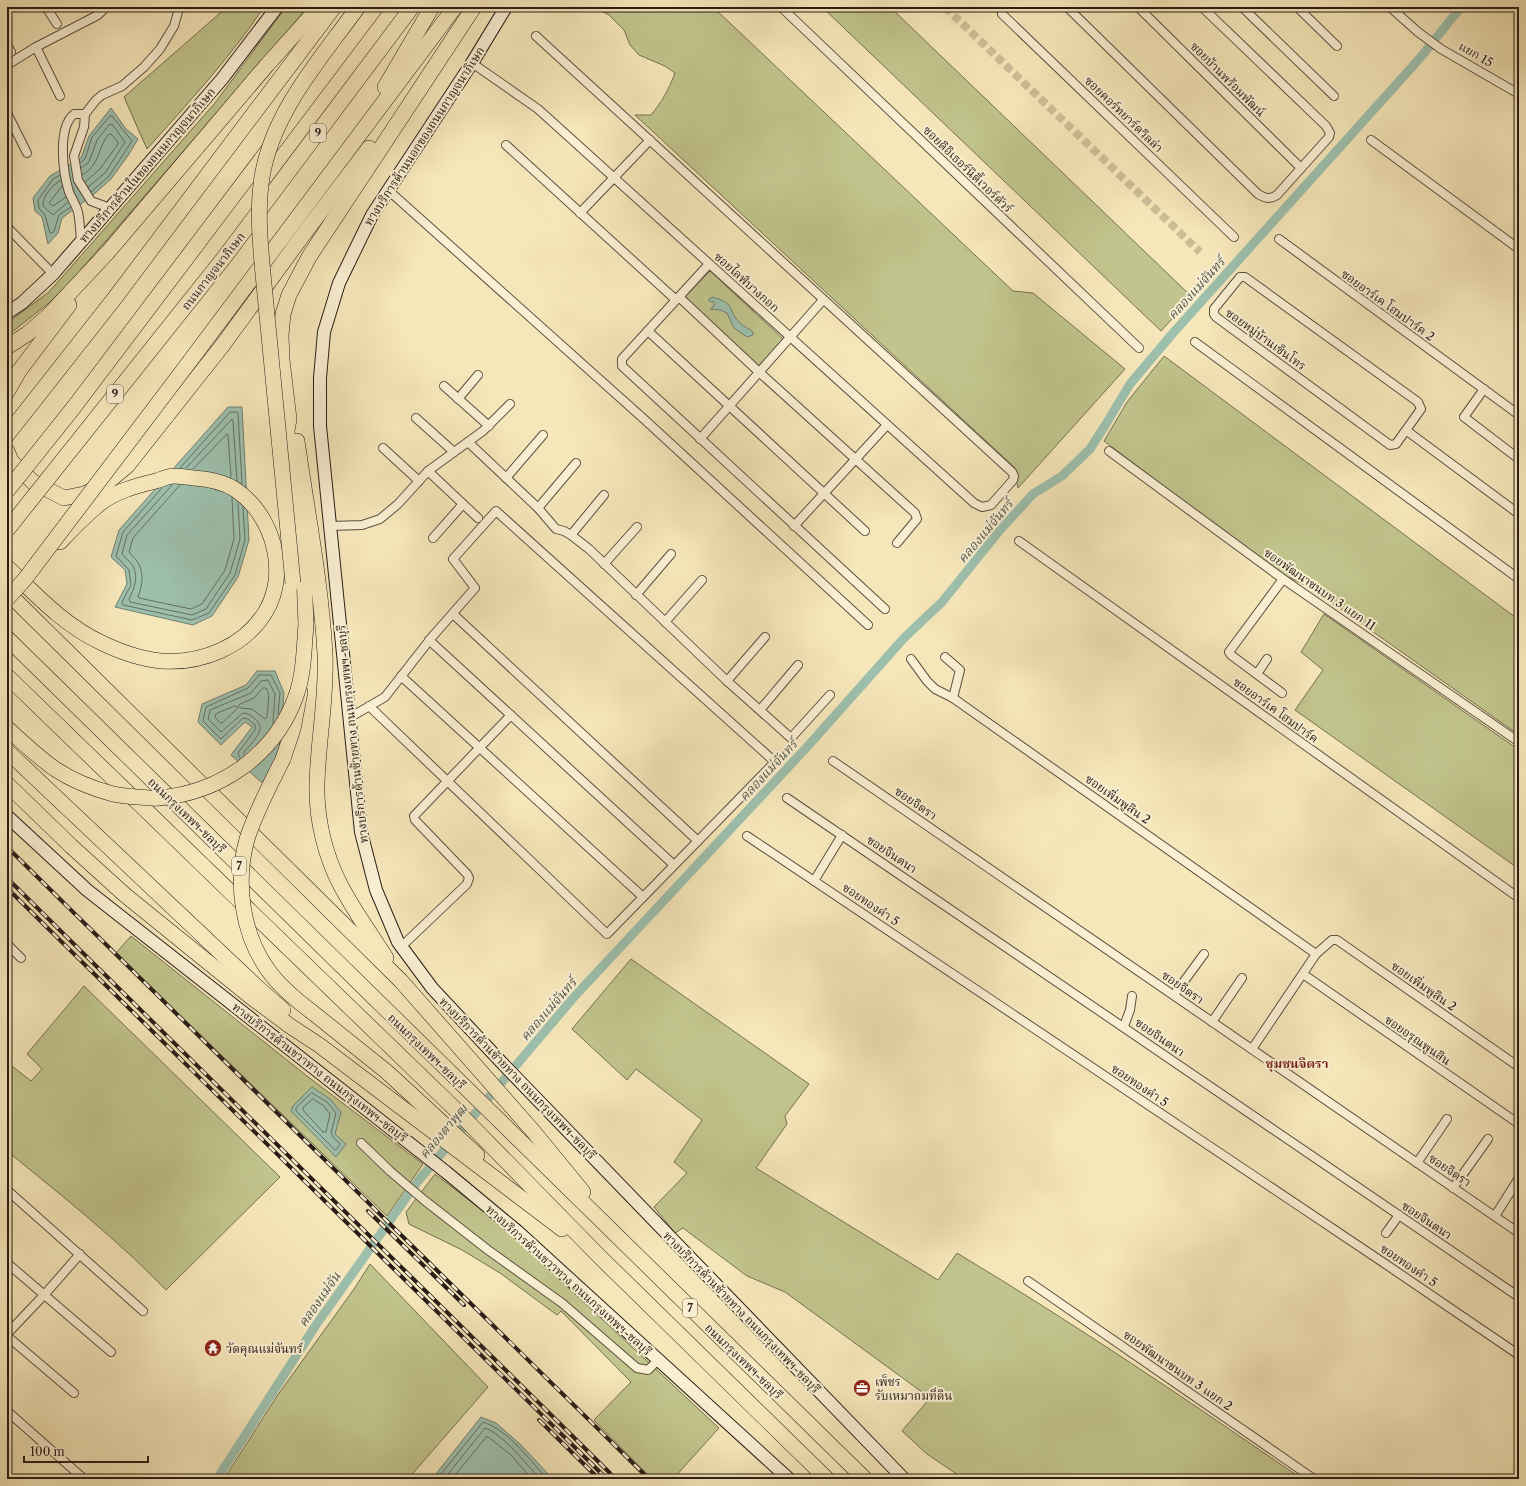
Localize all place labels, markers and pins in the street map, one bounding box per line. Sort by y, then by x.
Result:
temple icon: วัดคุณแม่จันทร์ [203,1338,223,1358]
place label: วัดคุณแม่จันทร์ [226,1341,303,1357]
place label: เพ็ชร รับเหมาถมที่ดิน [875,1374,952,1403]
office icon: เพ็ชร รับเหมาถมที่ดิน [852,1378,872,1398]

